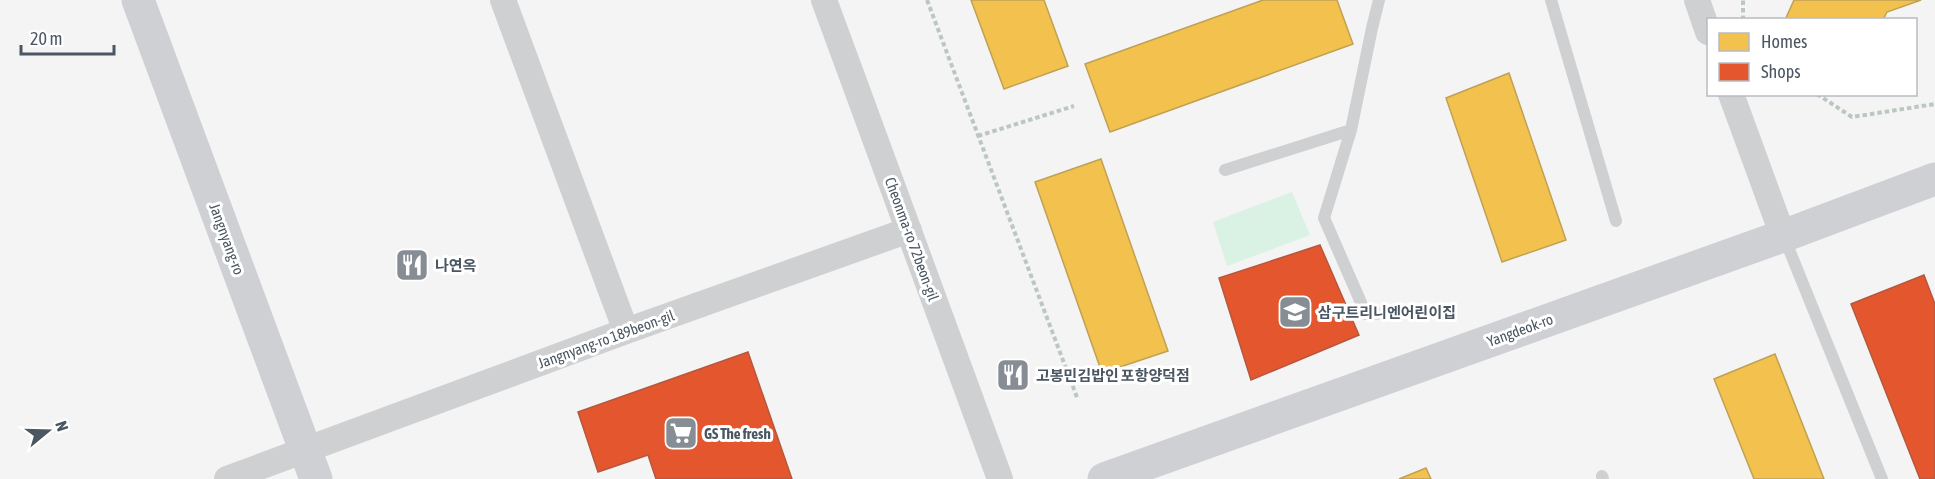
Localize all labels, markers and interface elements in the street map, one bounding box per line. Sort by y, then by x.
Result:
scale bar [21,18,114,56]
legend [1707,18,1917,96]
text: 20 m [30,28,62,49]
text: Homes [1761,31,1807,52]
text: Shops [1761,61,1801,82]
street label: Cheonma-ro 72beon-gil [882,175,942,303]
street label: Jangnyang-ro [206,201,248,277]
restaurant icon: 나연옥 [394,247,430,283]
place label: 나연옥 [435,257,477,274]
school or university icon: 삼구트리니엔어린이집 [1277,294,1313,330]
place label: 삼구트리니엔어린이집 [1318,304,1456,321]
street label: Jangnyang-ro 189beon-gil [536,306,676,372]
street label: Yangdeok-ro [1485,310,1555,350]
restaurant icon: 고봉민김밥인 포항양덕점 [995,357,1031,393]
place label: 고봉민김밥인 포항양덕점 [1036,367,1190,384]
north arrow [18,401,78,461]
supermarket icon: GS The fresh [663,415,699,451]
text: N [52,419,72,434]
place label: GS The fresh [704,425,771,442]

